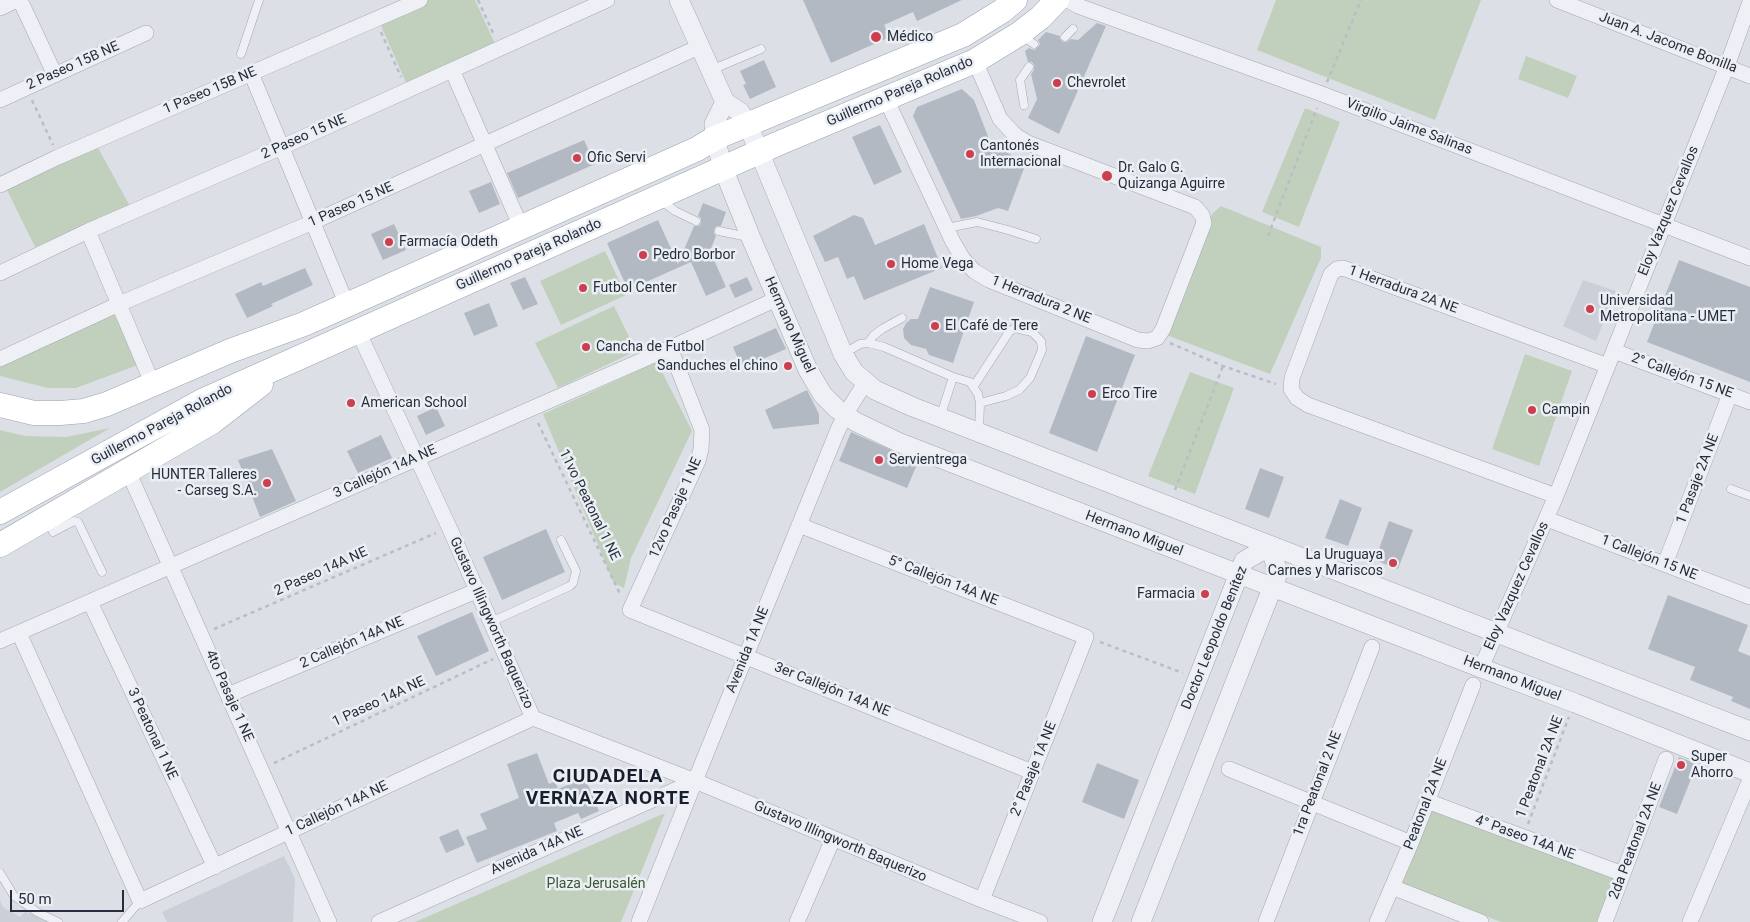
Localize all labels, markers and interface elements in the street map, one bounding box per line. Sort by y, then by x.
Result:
street label: Juan A. Jacome Bonilla [1597,9,1739,77]
place label: Médico [887,29,933,45]
marker: Médico [869,30,883,44]
street label: 2 Paseo 15B NE [24,38,122,94]
street label: Guillermo Pareja Rolando [824,54,976,130]
street label: 1 Paseo 15B NE [161,64,259,118]
place label: Chevrolet [1067,75,1126,91]
marker: Chevrolet [1051,77,1063,89]
street label: Virgilio Jaime Salinas [1344,95,1474,159]
street label: 2 Paseo 15 NE [259,111,349,163]
place label: Cantonés Internacional [980,138,1061,170]
street label: Eloy Vazquez Cevallos [1635,144,1703,278]
marker: Cantonés Internacional [964,148,976,160]
place label: Ofic Servi [587,150,646,166]
marker: Ofic Servi [571,152,583,164]
place label: Dr. Galo G. Quizanga Aguirre [1118,160,1225,192]
marker: Dr. Galo G. Quizanga Aguirre [1100,169,1114,183]
street label: 1 Paseo 15 NE [306,179,396,231]
street label: Guillermo Pareja Rolando [454,215,604,295]
place label: Farmacía Odeth [399,234,498,250]
marker: Farmacía Odeth [383,236,395,248]
place label: Pedro Borbor [653,247,735,263]
marker: Pedro Borbor [637,249,649,261]
place label: Home Vega [901,256,974,272]
marker: Home Vega [885,258,897,270]
street label: 1 Herradura 2A NE [1346,262,1460,318]
street label: 1 Herradura 2 NE [989,272,1093,328]
street label: Hermano Miguel [760,274,818,376]
place label: Futbol Center [593,280,677,296]
marker: Futbol Center [577,282,589,294]
place label: Universidad Metropolitana - UMET [1600,293,1736,326]
marker: Universidad Metropolitana - UMET [1584,303,1596,315]
place label: El Café de Tere [945,318,1038,334]
marker: El Café de Tere [929,320,941,332]
place label: Cancha de Futbol [596,339,705,355]
marker: Cancha de Futbol [580,341,592,353]
street label: 2° Callejón 15 NE [1629,350,1735,402]
place label: Sanduches el chino [657,358,778,374]
marker: Sanduches el chino [782,360,794,372]
street label: Guillermo Pareja Rolando [89,381,235,469]
place label: Erco Tire [1102,386,1157,402]
marker: Erco Tire [1086,388,1098,400]
place label: American School [361,395,467,411]
marker: American School [345,397,357,409]
place label: Campin [1542,402,1590,418]
marker: Campin [1526,404,1538,416]
street label: 1 Pasaje 2A NE [1673,432,1723,526]
street label: 3 Callejón 14A NE [331,442,439,502]
street label: 11vo Peatonal 1 NE [555,447,623,563]
place label: Servientrega [889,452,967,468]
marker: Servientrega [873,454,885,466]
street label: 12vo Pasaje 1 NE [646,455,706,561]
place label: HUNTER Talleres - Carseg S.A. [151,467,257,500]
marker: HUNTER Talleres - Carseg S.A. [261,477,273,489]
street label: Hermano Miguel [1083,508,1185,560]
street label: Eloy Vazquez Cevallos [1481,519,1553,653]
street label: 1 Callejón 15 NE [1598,532,1700,584]
street label: Gustavo Illingworth Baquerizo [445,535,537,711]
street label: 2 Paseo 14A NE [272,544,370,600]
place label: La Uruguaya Carnes y Mariscos [1268,547,1383,580]
street label: 5° Callejón 14A NE [886,552,1000,610]
marker: La Uruguaya Carnes y Mariscos [1387,557,1399,569]
street label: Doctor Leopoldo Benítez [1179,564,1251,712]
place label: Farmacia [1137,586,1195,602]
marker: Farmacia [1199,588,1211,600]
street label: Avenida 1A NE [723,604,773,696]
street label: 2 Callejón 14A NE [298,614,406,672]
street label: 4to Pasaje 1 NE [201,648,257,744]
street label: Hermano Miguel [1461,653,1563,705]
street label: 3er Callejón 14A NE [772,659,892,721]
street label: 1 Paseo 14A NE [330,673,428,731]
street label: 3 Peatonal 1 NE [123,686,181,782]
street label: 1 Peatonal 2A NE [1513,713,1567,821]
street label: 2° Pasaje 1A NE [1007,719,1061,819]
street label: 1ra Peatonal 2 NE [1290,729,1346,839]
place label: Super Ahorro [1691,749,1733,782]
street label: Peatonal 2A NE [1401,756,1451,852]
marker: Super Ahorro [1675,759,1687,771]
district label: CIUDADELA VERNAZA NORTE [524,766,692,810]
street label: 1 Callejón 14A NE [283,778,391,840]
street label: 2da Peatonal 2A NE [1606,780,1666,902]
street label: Gustavo Illingworth Baquerizo [751,798,929,886]
street label: 4° Paseo 14A NE [1473,812,1577,864]
street label: Avenida 14A NE [488,823,586,879]
park label: Plaza Jerusalén [547,876,645,892]
scale bar [12,880,126,912]
text: 50 m [18,890,52,908]

